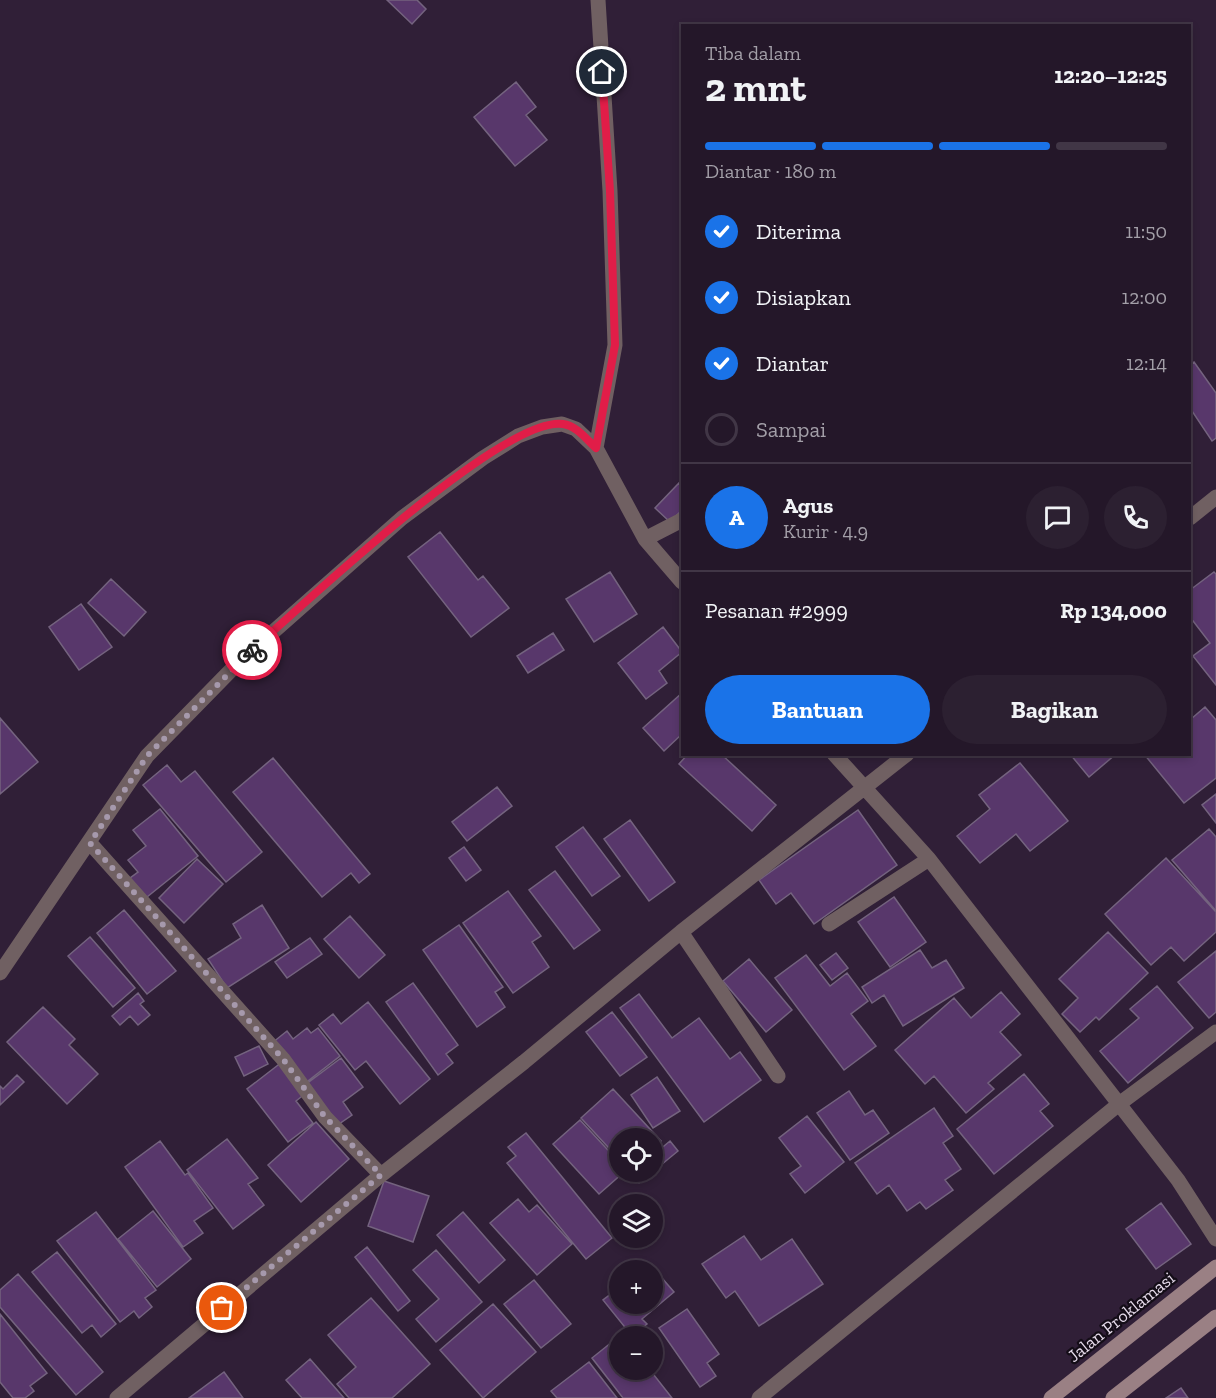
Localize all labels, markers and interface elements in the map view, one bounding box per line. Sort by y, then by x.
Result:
text: Tiba dalam [705,41,801,65]
pin [576,46,627,97]
icon: home [585,55,618,88]
text: 12:20–12:25 [1054,62,1167,89]
text: 2 mnt [705,64,806,111]
text: Diantar · 180 m [705,159,836,183]
icon: check [705,215,738,248]
text: Diterima [756,218,841,245]
text: 11:50 [1125,219,1167,243]
icon: check [705,281,738,314]
text: Disiapkan [756,284,851,311]
text: 12:00 [1121,285,1167,309]
icon: check [705,347,738,380]
text: Diantar [756,350,829,377]
text: 12:14 [1126,351,1167,375]
text: Sampai [756,416,826,443]
button: chat [1026,486,1089,549]
button: phone [1104,486,1167,549]
text: Agus [783,492,833,519]
text: A [729,504,744,531]
text: Kurir · 4.9 [783,519,868,543]
text: Pesanan #2999 [705,597,848,624]
text: Rp 134,000 [1060,597,1167,624]
courier [222,620,282,680]
icon: bike [236,634,269,667]
button: Bantuan [705,675,930,744]
button: Bagikan [942,675,1167,744]
map controls [609,1128,663,1380]
button: locate [609,1128,663,1182]
button: layers [609,1194,663,1248]
button: + [609,1260,663,1314]
street label: Jalan Proklamasi [1063,1267,1179,1367]
pin [196,1282,247,1333]
icon: bag [205,1291,238,1324]
button: − [609,1326,663,1380]

